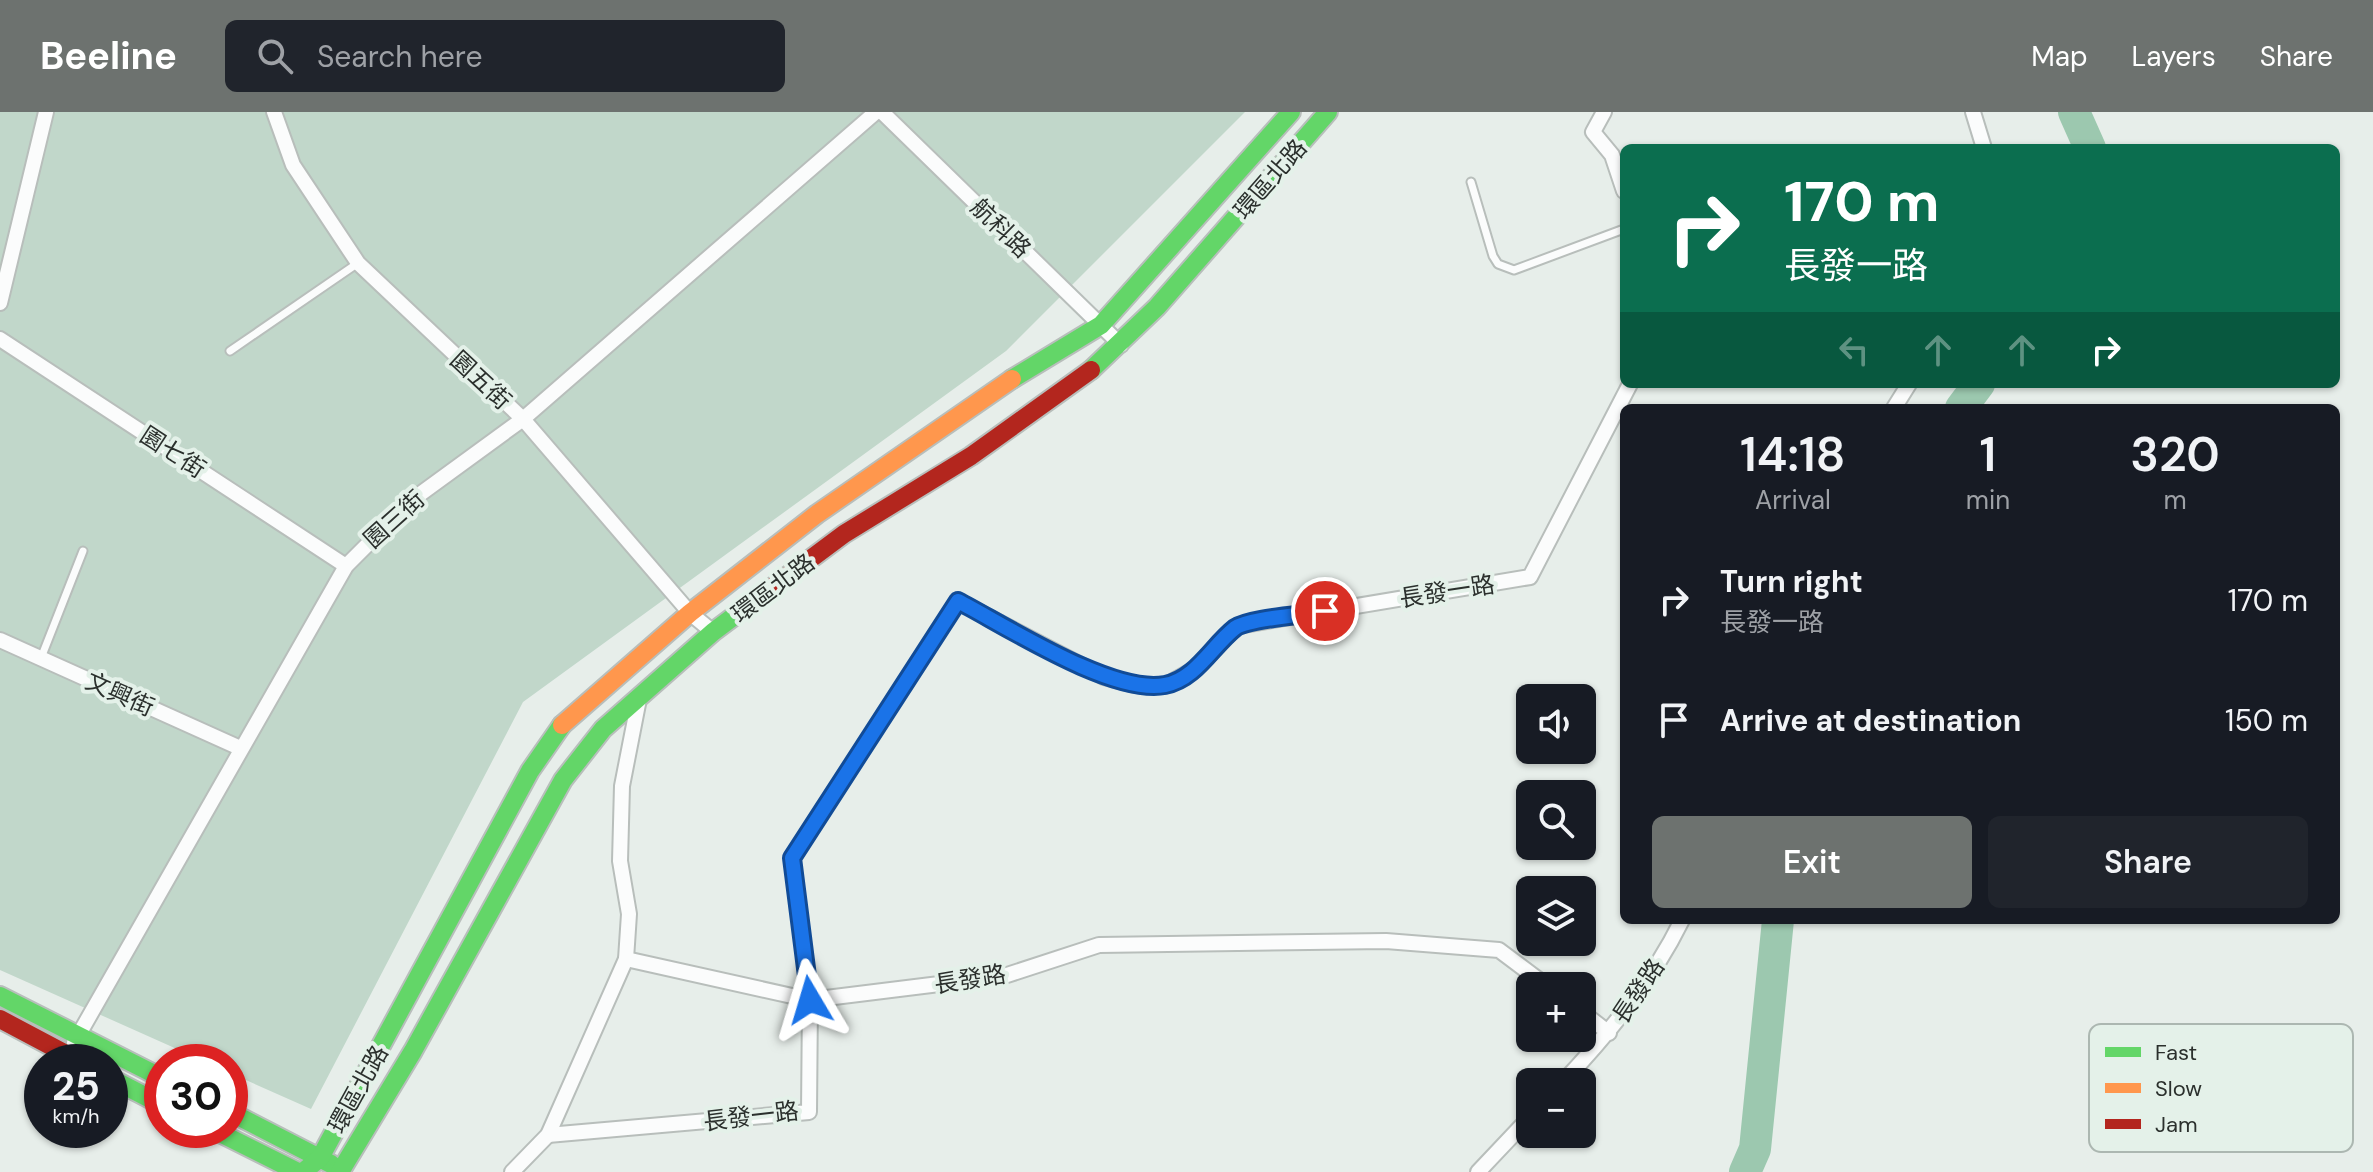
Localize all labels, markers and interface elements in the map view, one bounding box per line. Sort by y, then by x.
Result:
search box [225,20,785,92]
text: Beeline [40,31,177,81]
icon: search [253,34,297,78]
text: Search here [317,37,482,76]
text: Map [2031,38,2088,75]
text: Layers [2132,38,2216,75]
text: Share [2260,38,2333,75]
street label: 環區北路 [1227,133,1313,225]
text: 170 m [1784,165,1939,238]
icon: right [1652,176,1756,280]
street label: 航科路 [964,192,1038,264]
text: 長發一路 [1784,242,1928,289]
icon: left [1832,328,1876,372]
icon: ahead [1916,328,1960,372]
icon: ahead [2000,328,2044,372]
icon: right [2084,328,2128,372]
street label: 園五街 [444,344,518,416]
street label: 園七街 [134,419,212,485]
text: 14:18 [1740,423,1846,486]
text: 1 [1980,423,1996,486]
text: 320 [2130,423,2220,486]
street label: 園三街 [357,483,431,555]
text: Arrival [1755,483,1831,517]
text: min [1966,483,2010,517]
text: m [2163,483,2187,517]
street label: 環區北路 [725,547,821,629]
text: Turn right [1720,562,1863,601]
street label: 長發一路 [1397,568,1497,614]
pin [1291,577,1359,645]
icon: right [1652,578,1696,622]
text: 170 m [2228,581,2308,620]
icon: arrive [1303,589,1347,633]
text: 長發一路 [1720,605,1824,639]
street label: 文興街 [81,665,159,723]
map controls [1516,684,1596,1148]
button: sound [1516,684,1596,764]
icon: arrive [1652,698,1696,742]
text: Arrive at destination [1720,701,2021,740]
text: 150 m [2225,701,2308,740]
button: search [1516,780,1596,860]
button: Exit [1652,816,1972,908]
button: Share [1988,816,2308,908]
button: layers [1516,876,1596,956]
street label: 長發路 [1605,952,1671,1030]
position arrow [768,958,852,1042]
street label: 長發路 [932,958,1008,1000]
button: + [1516,972,1596,1052]
legend [2089,1024,2353,1152]
text: Fast [2155,1038,2197,1067]
street label: 環區北路 [321,1040,395,1138]
speed limit sign: 30 [144,1044,248,1148]
text: 25 [52,1060,100,1112]
button: − [1516,1068,1596,1148]
text: Slow [2155,1074,2202,1103]
street label: 長發一路 [701,1095,801,1137]
text: km/h [52,1103,100,1129]
text: Jam [2155,1110,2198,1139]

